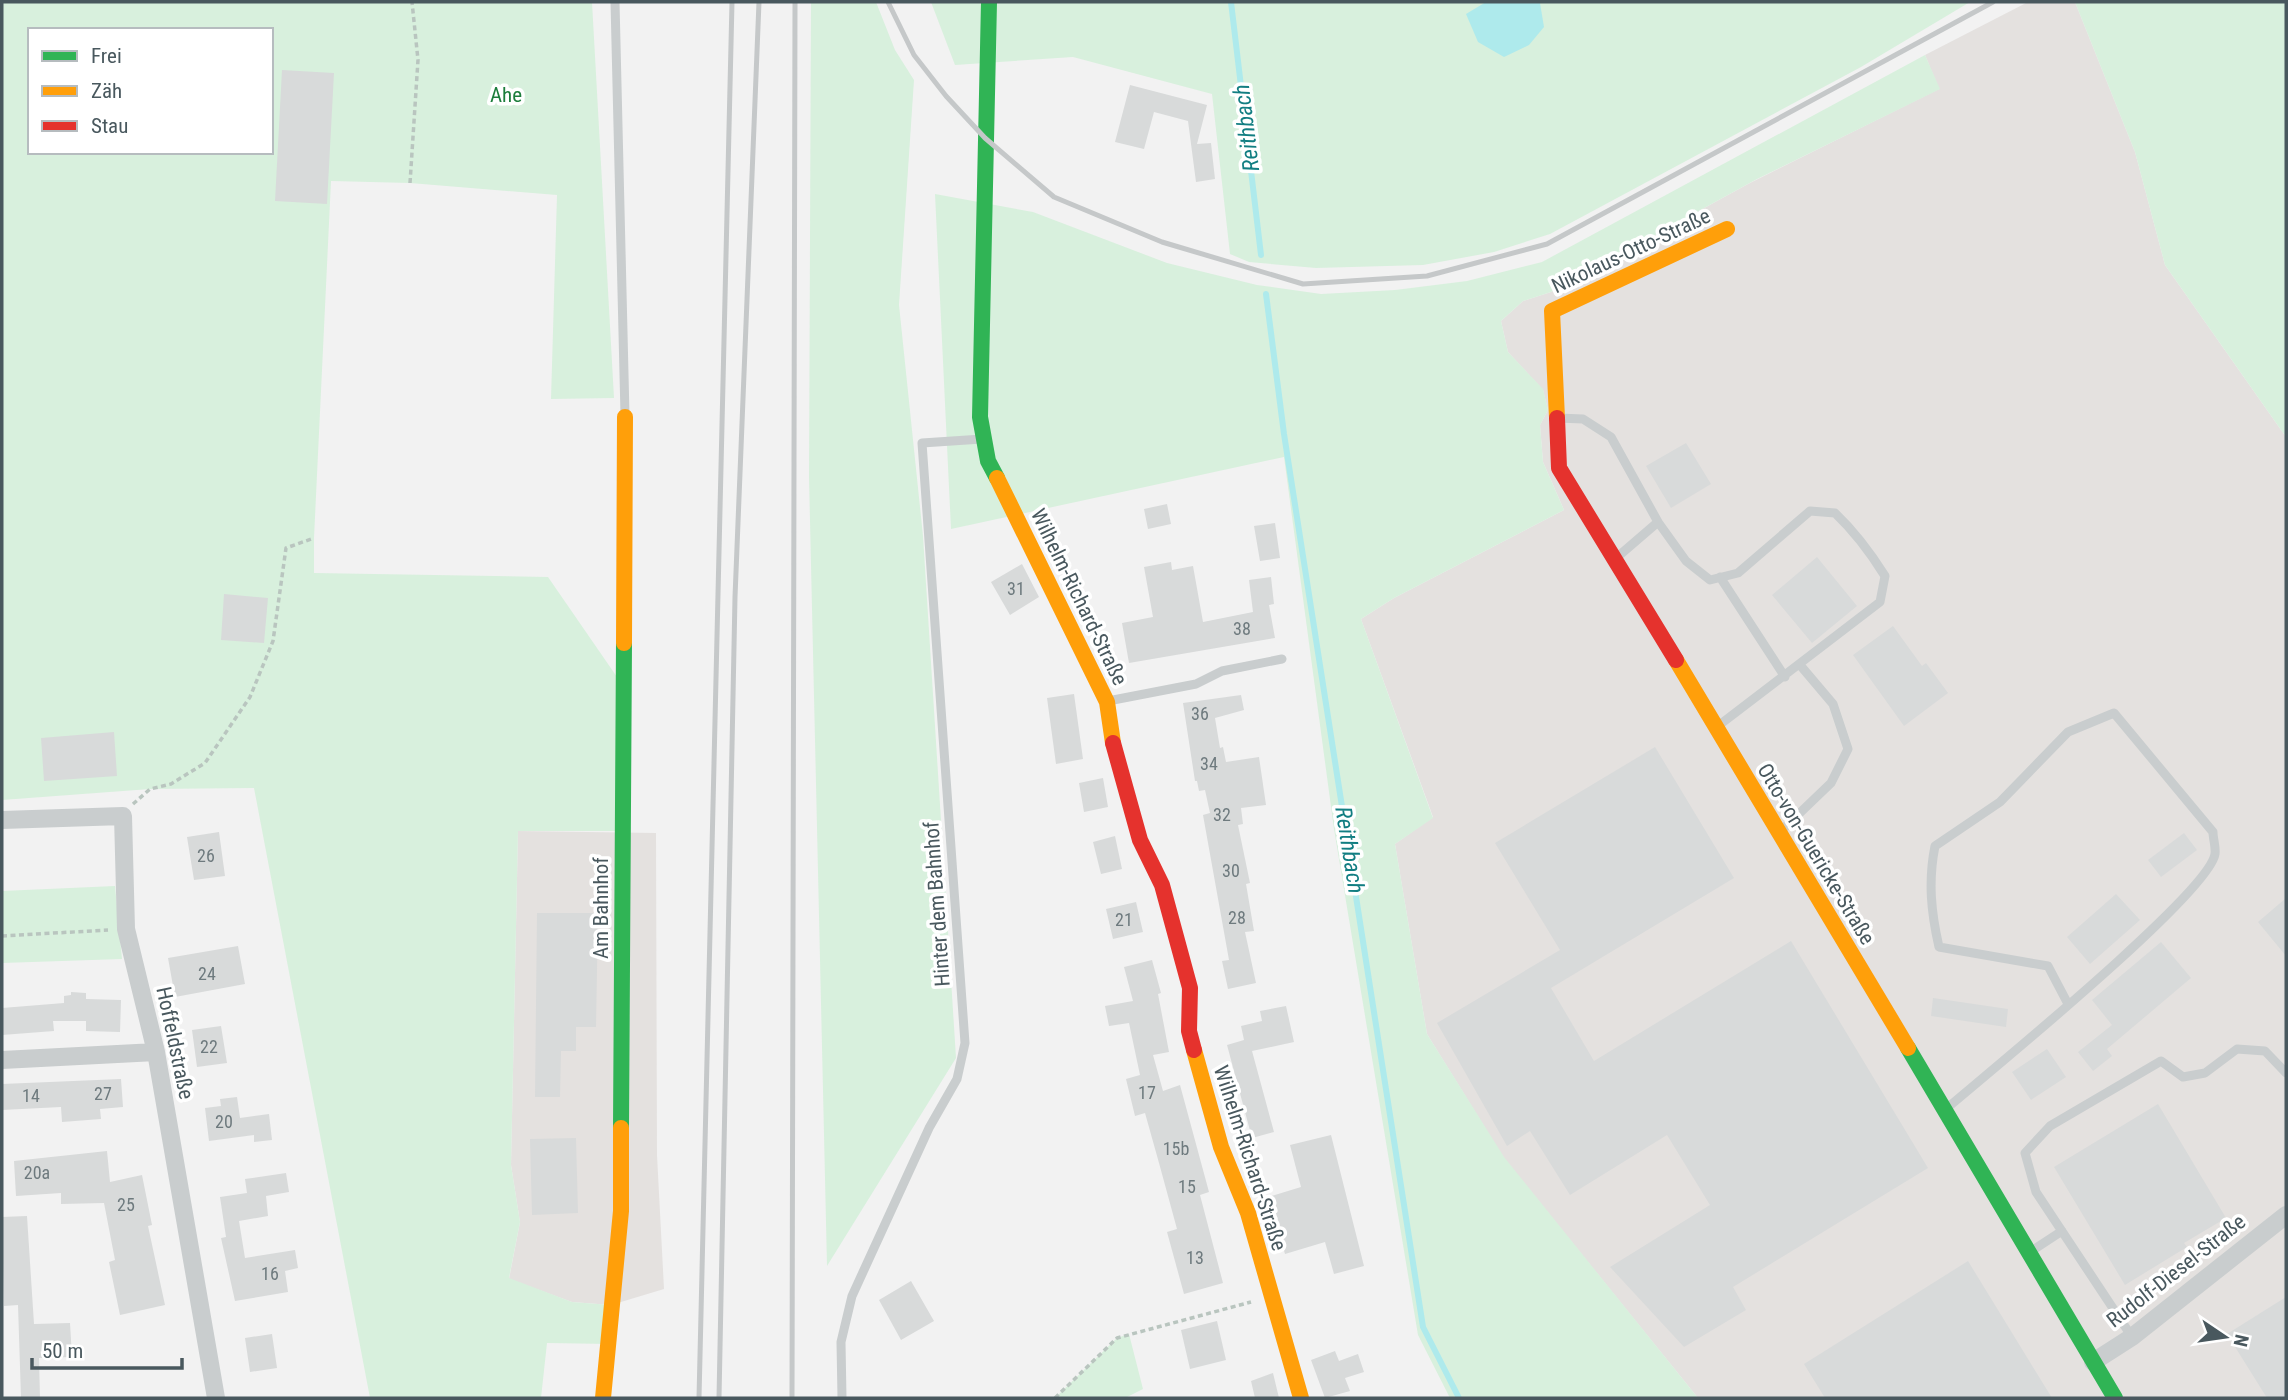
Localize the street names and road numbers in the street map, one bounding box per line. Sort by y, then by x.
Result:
street label: Nikolaus-Otto-Straße [1548,204,1714,298]
street label: Wilhelm-Richard-Straße [1026,505,1132,689]
street label: Otto-von-Guericke-Straße [1752,759,1880,949]
street label: Hinter dem Bahnhof [919,820,955,987]
street label: Am Bahnhof [589,857,613,959]
street label: Hoffeldstraße [151,985,199,1102]
street label: Wilhelm-Richard-Straße [1209,1062,1291,1254]
street label: Rudolf-Diesel-Straße [2102,1209,2250,1332]

